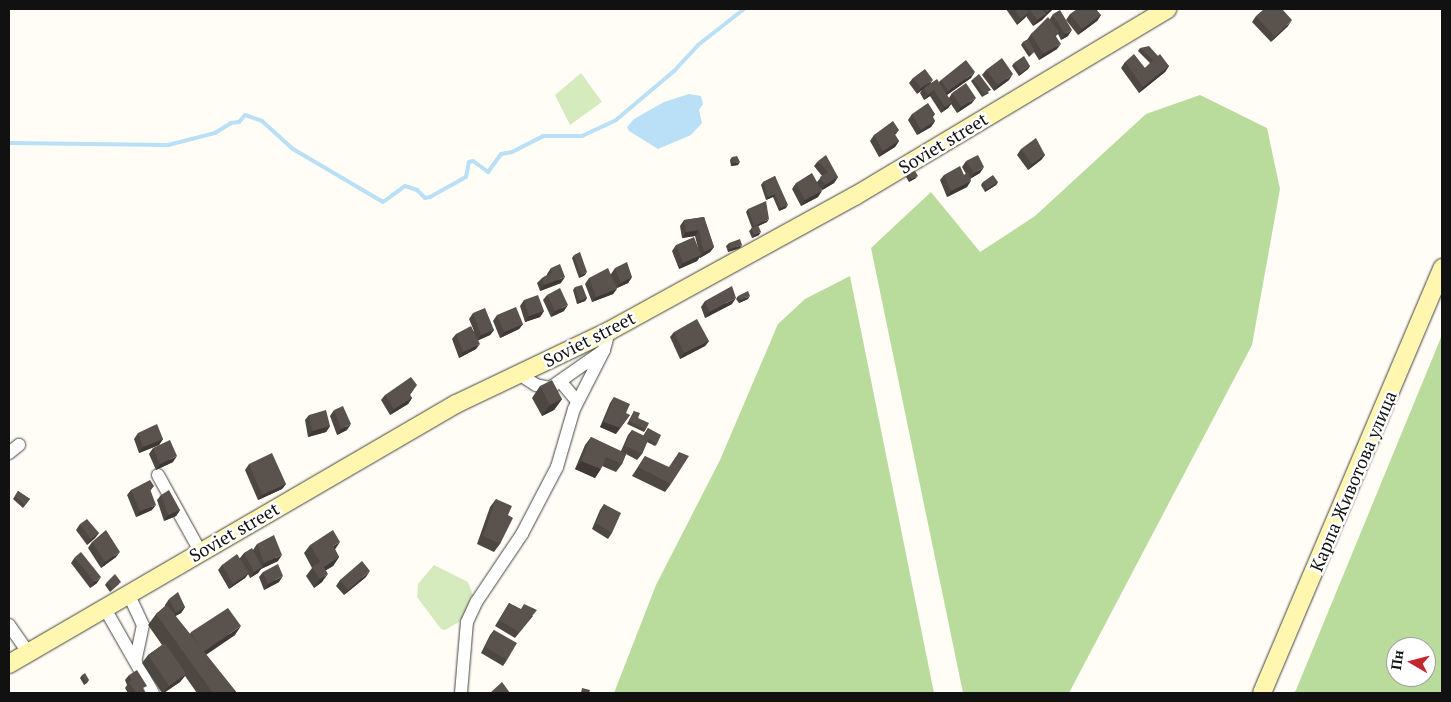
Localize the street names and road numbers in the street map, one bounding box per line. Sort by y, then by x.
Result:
street label: Soviet street [895,108,991,178]
street label: Soviet street [540,307,638,371]
street label: Карпа Животова улица [1305,387,1401,575]
street label: Soviet street [185,498,283,566]

